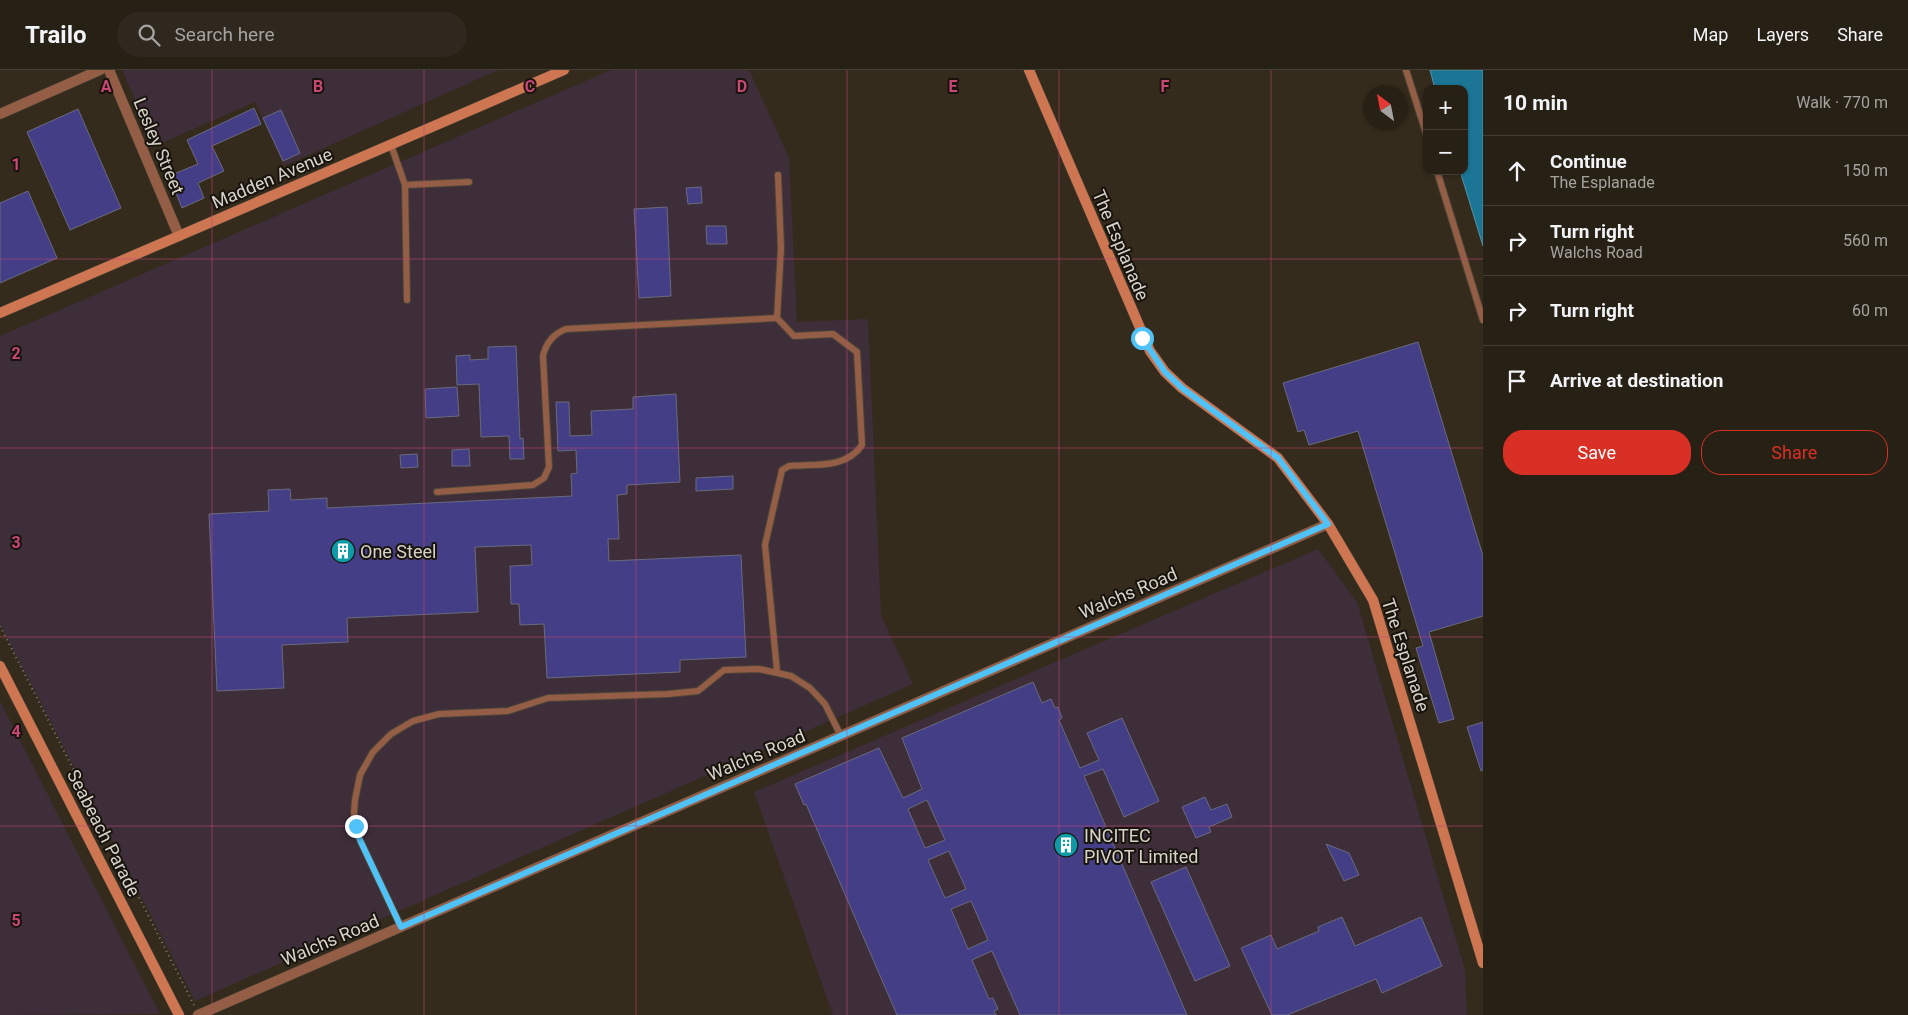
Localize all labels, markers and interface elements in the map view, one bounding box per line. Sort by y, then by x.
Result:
search box [117,12,467,57]
text: Trailo [25,21,87,49]
icon: search [135,21,163,49]
text: Search here [175,23,275,46]
text: Map [1693,24,1728,45]
text: Layers [1756,24,1809,45]
text: Share [1837,24,1883,45]
text: A [101,77,112,96]
text: B [313,77,323,96]
text: C [525,77,535,96]
text: D [737,77,747,96]
text: E [949,77,958,96]
text: F [1161,77,1170,96]
north arrow [1363,85,1408,130]
map controls [1423,85,1468,175]
button: + [1423,85,1468,130]
text: 10 min [1503,91,1568,115]
text: Walk · 770 m [1796,93,1888,112]
street label: Lesley Street [129,95,189,198]
button: − [1423,130,1468,175]
street label: Madden Avenue [209,143,335,213]
text: Continue [1550,150,1627,173]
text: 1 [11,155,21,174]
icon: ahead [1503,157,1531,185]
text: 150 m [1843,161,1888,180]
text: The Esplanade [1550,173,1655,192]
street label: The Esplanade [1088,187,1154,303]
text: Turn right [1550,220,1634,243]
icon: right [1503,227,1531,255]
text: 560 m [1843,231,1888,250]
text: Walchs Road [1550,243,1643,262]
icon: right [1503,297,1531,325]
text: Turn right [1550,299,1634,322]
text: 60 m [1852,301,1888,320]
route start [1131,327,1154,350]
text: 2 [11,344,21,363]
icon: arrive [1503,367,1531,395]
text: Arrive at destination [1550,369,1723,392]
button: Save [1503,430,1691,475]
button: Share [1701,430,1888,475]
text: 3 [11,533,21,552]
building icon: One Steel [330,538,356,564]
place label: One Steel [360,541,436,562]
street label: Walchs Road [1076,563,1180,623]
street label: The Esplanade [1378,596,1434,714]
text: 4 [11,722,21,741]
street label: Walchs Road [704,725,808,785]
street label: Seabeach Parade [63,766,145,900]
route end [345,815,368,838]
place label: INCITEC PIVOT Limited [1084,825,1198,867]
building icon: INCITEC PIVOT Limited [1053,832,1079,858]
street label: Walchs Road [278,910,382,970]
text: 5 [11,911,21,930]

